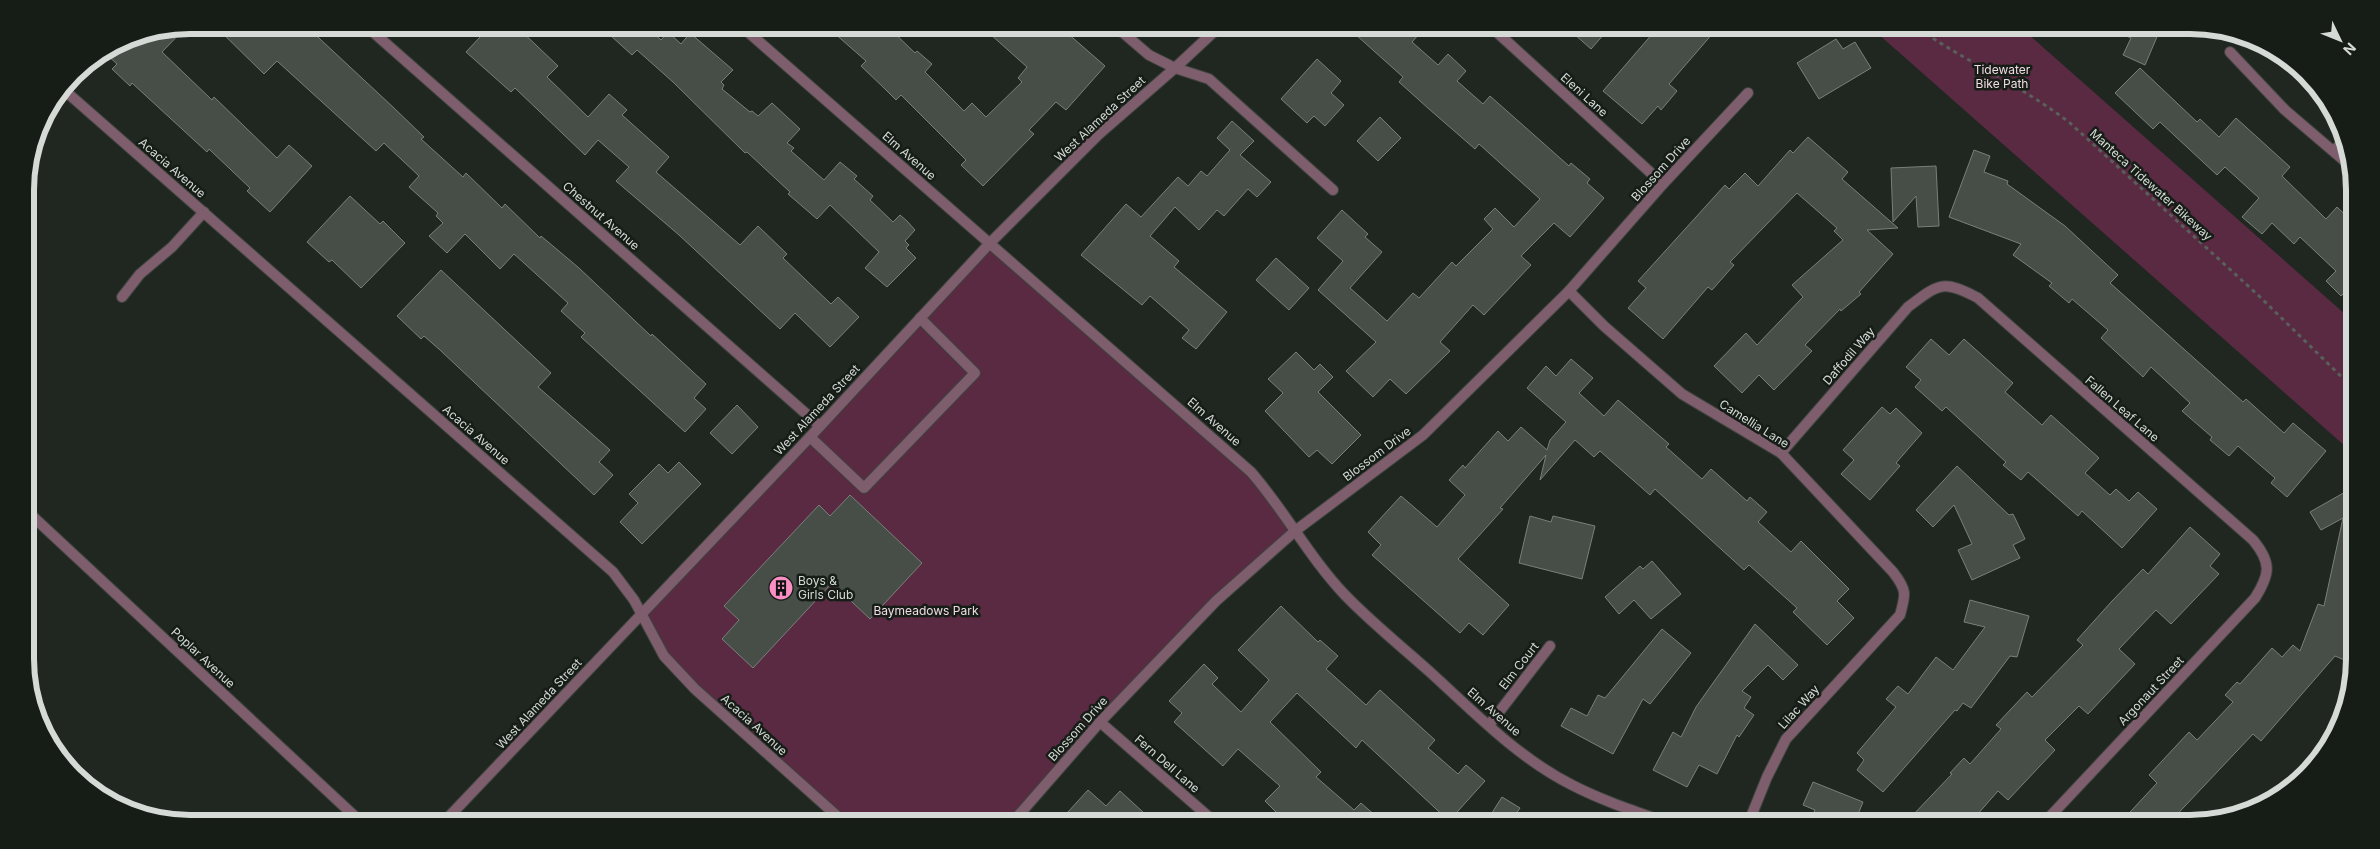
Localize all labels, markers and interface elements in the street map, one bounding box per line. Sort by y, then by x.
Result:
north arrow [2315,15,2365,65]
text: N [2340,40,2360,59]
park label: Tidewater Bike Path [1974,62,2031,91]
street label: Eleni Lane [1558,70,1611,120]
street label: West Alameda Street [1051,73,1148,165]
street label: Manteca Tidewater Bikeway [2087,126,2216,244]
street label: Elm Avenue [879,128,939,183]
street label: Blossom Drive [1628,133,1693,204]
street label: Acacia Avenue [136,134,209,201]
street label: Chestnut Avenue [560,178,643,253]
street label: Daffodil Way [1819,323,1878,388]
street label: West Alameda Street [771,361,863,458]
street label: Fallen Leaf Lane [2082,372,2162,445]
street label: Elm Avenue [1184,394,1244,449]
street label: Camellia Lane [1717,396,1792,451]
street label: Acacia Avenue [440,401,513,468]
street label: Blossom Drive [1340,423,1414,484]
place label: Boys & Girls Club [798,573,853,602]
building icon: Boys & Girls Club [768,575,794,601]
park label: Baymeadows Park [873,603,979,618]
street label: Poplar Avenue [168,624,238,691]
street label: Elm Court [1496,639,1542,692]
street label: Argonaut Street [2115,653,2187,728]
street label: West Alameda Street [493,655,585,752]
street label: Lilac Way [1775,681,1822,732]
street label: Elm Avenue [1464,684,1524,739]
street label: Acacia Avenue [718,691,791,758]
street label: Blossom Drive [1045,693,1110,764]
street label: Fern Dell Lane [1132,731,1203,796]

